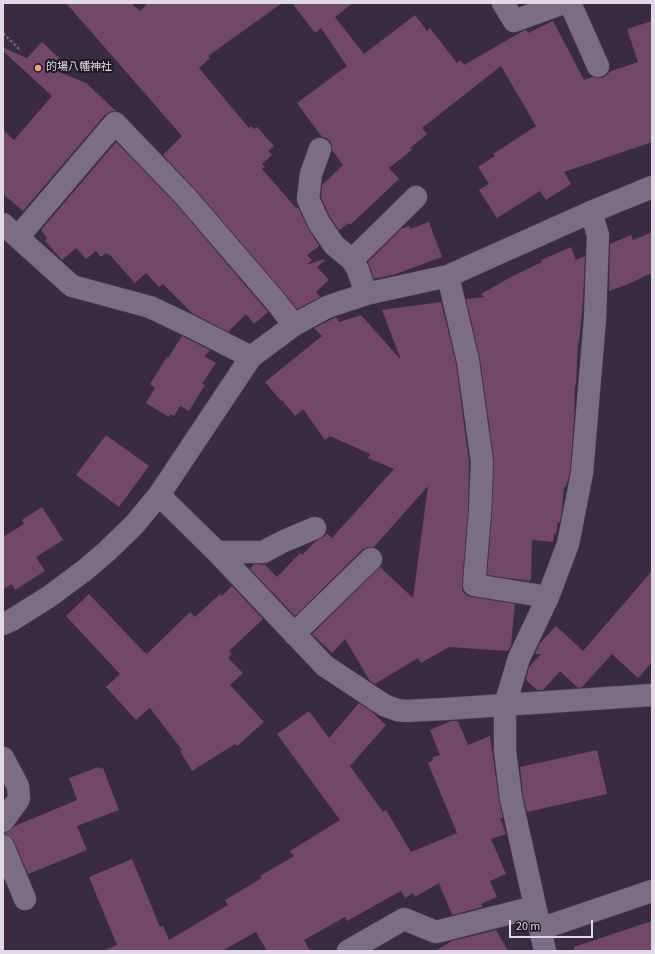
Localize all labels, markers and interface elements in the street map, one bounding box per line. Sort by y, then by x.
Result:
place label: 的場八幡神社 [46,61,112,75]
marker: 的場八幡神社 [33,63,43,73]
scale bar [511,912,595,938]
text: 20 m [516,918,540,935]

